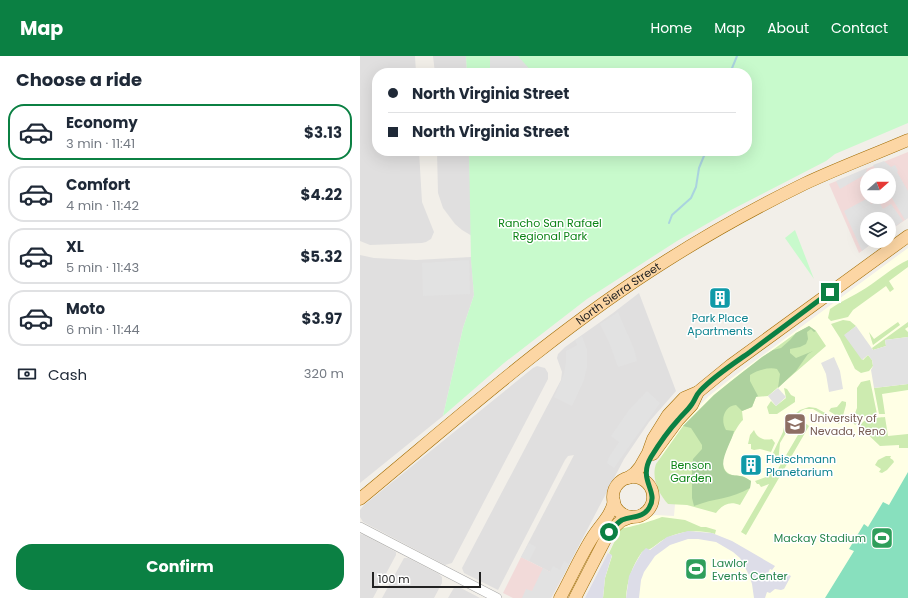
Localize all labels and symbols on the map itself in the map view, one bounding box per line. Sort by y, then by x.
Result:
north arrow [860,168,896,204]
park label: Rancho San Rafael Regional Park [498,215,602,244]
street label: North Sierra Street [572,259,663,329]
route end [821,283,839,301]
building icon: Park Place Apartments [707,285,733,311]
place label: Park Place Apartments [687,310,753,339]
place label: University of Nevada, Reno [810,410,886,439]
school or university icon: University of Nevada, Reno [782,411,808,437]
place label: Fleischmann Planetarium [766,451,836,480]
building icon: Fleischmann Planetarium [738,452,764,478]
park label: Benson Garden [670,457,712,486]
route start [600,523,618,541]
sports icon: Mackay Stadium [869,525,895,551]
place label: Mackay Stadium [774,530,866,546]
place label: Lawlor Events Center [712,555,788,584]
sports icon: Lawlor Events Center [683,556,709,582]
scale bar [372,570,481,589]

